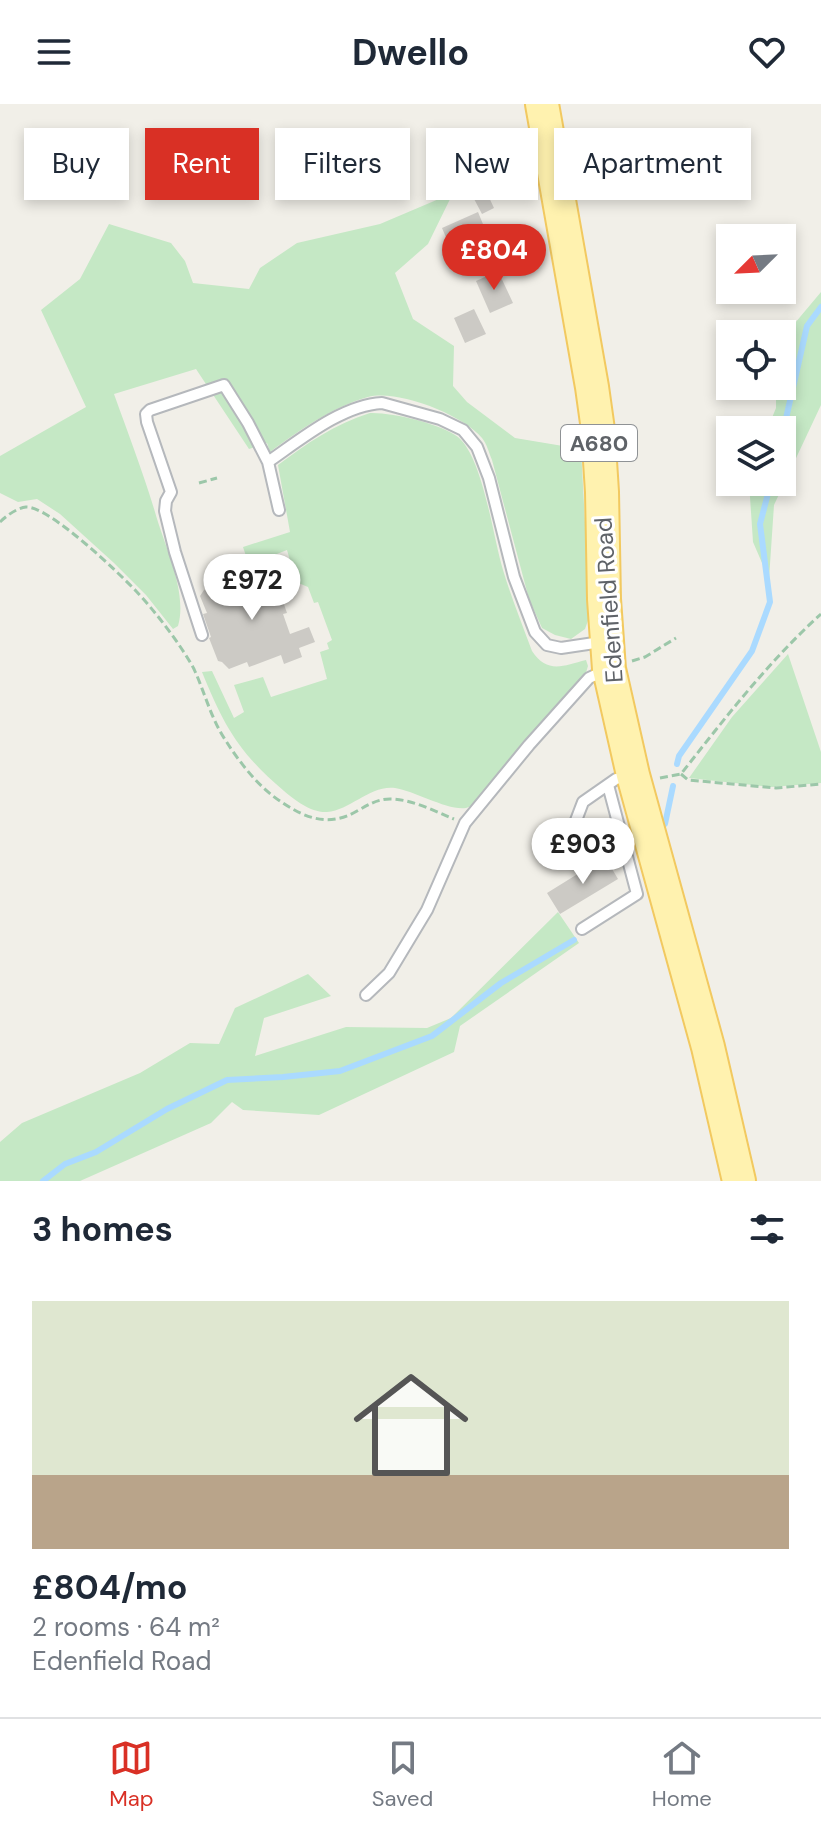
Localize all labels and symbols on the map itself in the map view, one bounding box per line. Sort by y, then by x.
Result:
pin: £804 [447,224,541,292]
north arrow [716,224,796,304]
road number: A680 [561,425,637,461]
street label: Edenfield Road [587,516,630,684]
pin: £972 [205,554,299,622]
pin: £903 [536,818,630,886]

